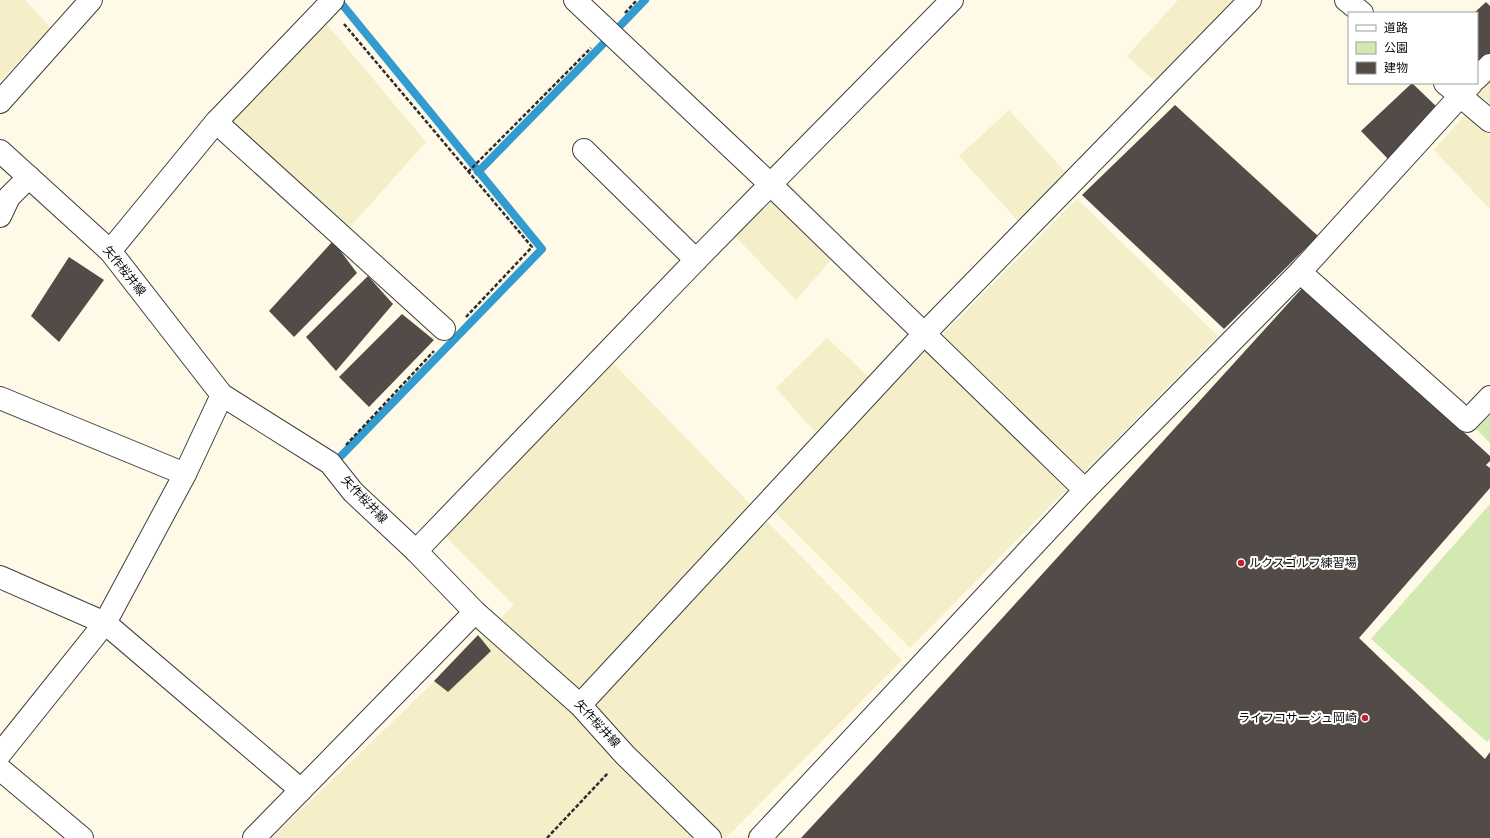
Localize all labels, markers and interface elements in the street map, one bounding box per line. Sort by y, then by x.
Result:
legend [1348,12,1478,84]
text: 道路 [1384,19,1408,38]
text: 公園 [1384,39,1408,58]
text: 建物 [1384,59,1408,78]
street label: 矢作桜井線 [98,242,150,300]
street label: 矢作桜井線 [336,472,392,528]
place label: ルクスゴルフ練習場 [1249,554,1357,573]
marker: ルクスゴルフ練習場 [1236,558,1246,568]
street label: 矢作桜井線 [570,696,624,752]
place label: ライフコサージュ岡崎 [1238,709,1357,728]
marker: ライフコサージュ岡崎 [1360,713,1370,723]

